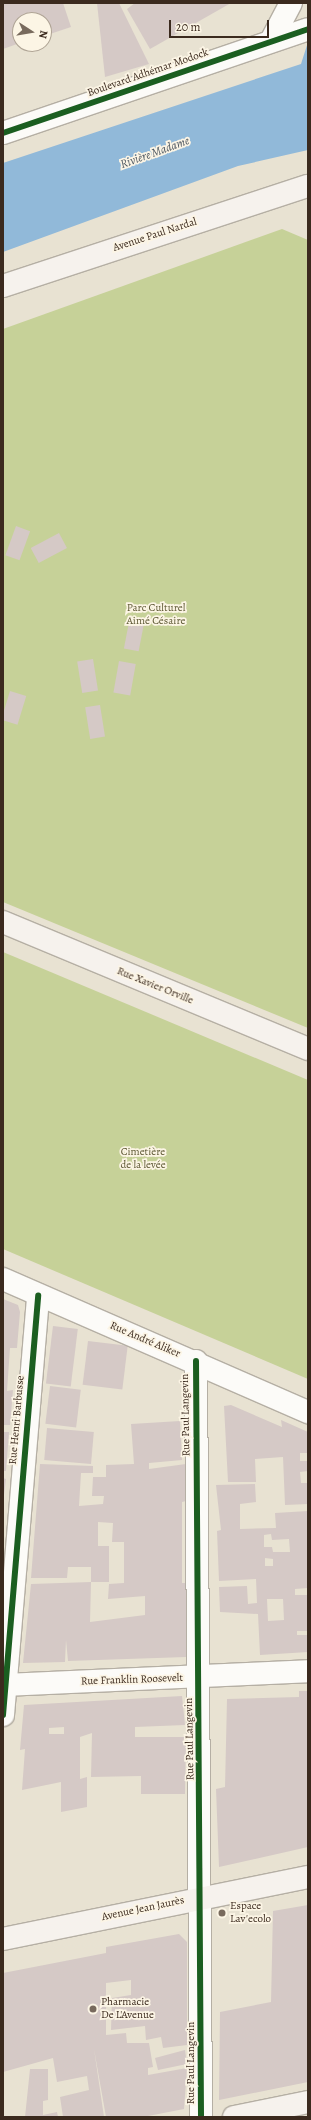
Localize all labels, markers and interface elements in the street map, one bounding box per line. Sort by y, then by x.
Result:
north arrow [12,12,52,52]
scale bar [171,12,271,38]
text: 20 m [176,19,200,35]
text: N [35,29,51,40]
street label: Boulevard Adhémar Modock [86,46,210,100]
water label: Rivière Madame [119,134,191,172]
street label: Avenue Paul Nardal [111,215,199,255]
park label: Parc Culturel Aimé Césaire [127,602,185,628]
street label: Rue Xavier Orville [115,965,195,1007]
park label: Cimetière de la levée [120,1146,166,1172]
street label: Rue André Aliker [108,1319,182,1361]
street label: Rue Paul Langevin [179,1374,193,1456]
street label: Rue Henri Barbusse [7,1375,27,1465]
street label: Rue Franklin Roosevelt [81,1672,183,1688]
street label: Rue Paul Langevin [183,1698,197,1780]
street label: Avenue Jean Jaurès [100,1894,186,1924]
place label: Espace Lav'ecolo [230,1900,271,1926]
marker: Espace Lav'ecolo [217,1908,227,1918]
place label: Pharmacie De L'Avenue [101,1996,154,2022]
marker: Pharmacie De L'Avenue [88,2004,98,2014]
street label: Rue Paul Langevin [184,2022,198,2104]

